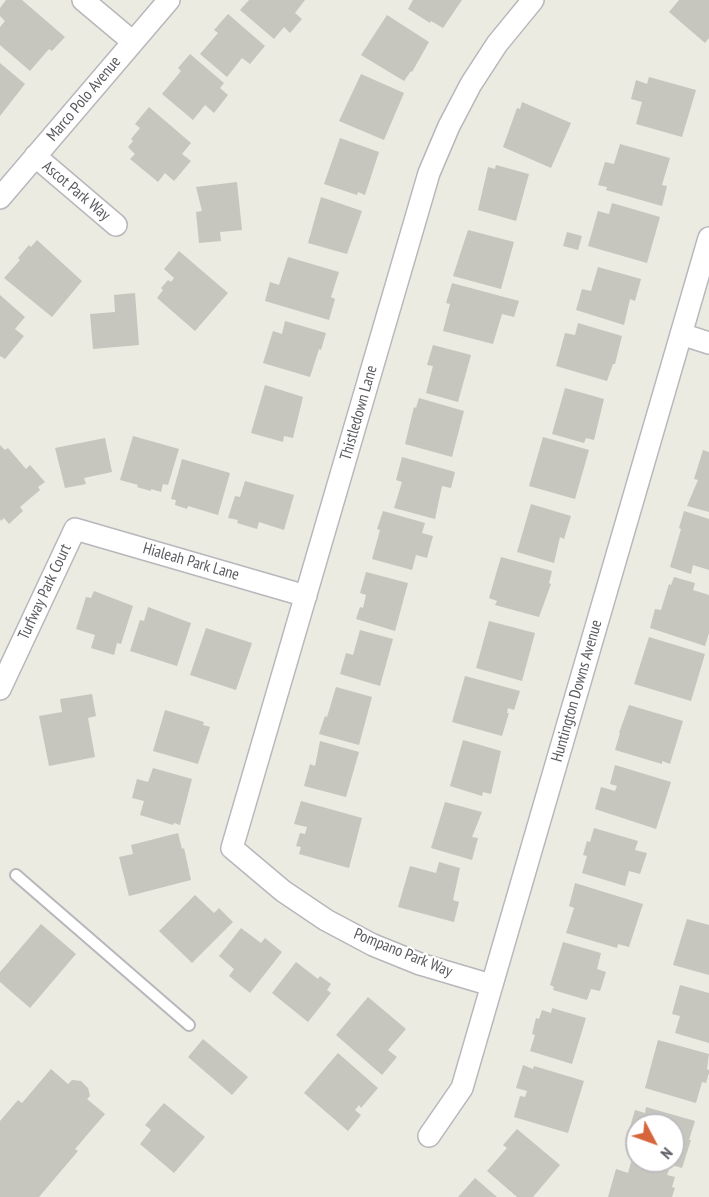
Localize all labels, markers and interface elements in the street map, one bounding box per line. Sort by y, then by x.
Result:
street label: Marco Polo Avenue [43,53,125,145]
street label: Ascot Park Way [38,157,114,225]
street label: Thistledown Lane [336,363,382,463]
street label: Hialeah Park Lane [141,539,241,585]
street label: Turfway Park Court [14,541,76,643]
street label: Huntington Downs Avenue [548,618,606,764]
street label: Pompano Park Way [351,925,455,981]
north arrow [625,1113,685,1173]
text: N [657,1144,677,1163]

